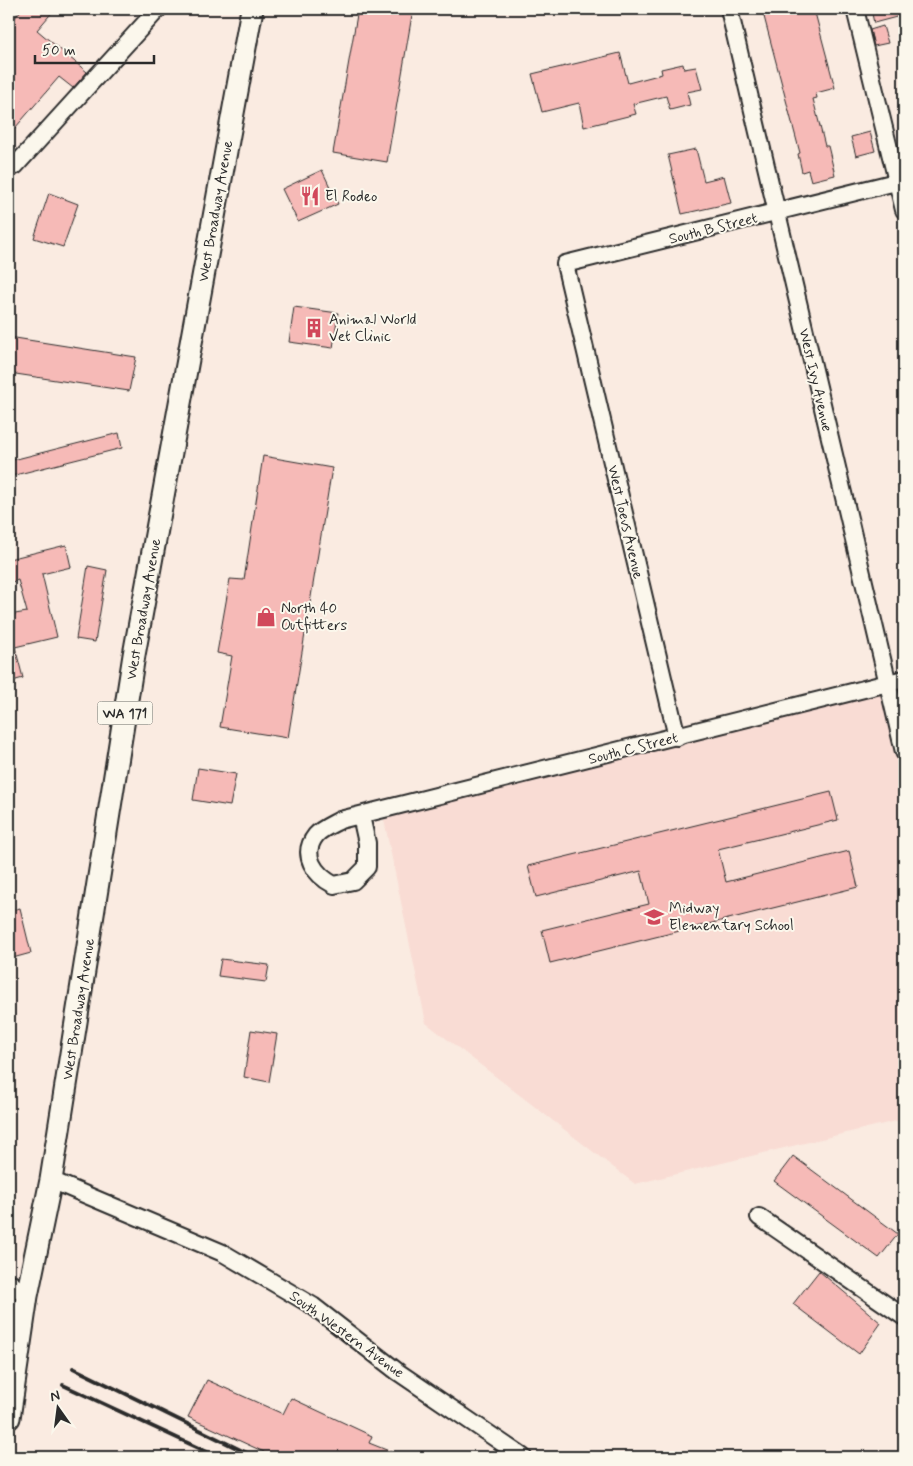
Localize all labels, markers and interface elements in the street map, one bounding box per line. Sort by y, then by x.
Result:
scale bar [35,32,154,64]
text: 50 m [42,41,76,61]
street label: West Broadway Avenue [194,139,238,284]
restaurant icon: El Rodeo [299,185,321,207]
place label: El Rodeo [325,187,377,207]
street label: South B Street [667,208,760,250]
place label: Animal World Vet Clinic [329,310,416,347]
building icon: Animal World Vet Clinic [303,317,325,339]
street label: West Ivy Avenue [793,327,837,434]
street label: West Toevs Avenue [602,463,648,581]
street label: West Broadway Avenue [122,537,166,682]
place label: North 40 Outfitters [281,599,348,636]
shop icon: North 40 Outfitters [255,606,277,628]
road number: WA 171 [98,701,152,724]
street label: South C Street [586,728,681,770]
place label: Midway Elementary School [669,899,794,936]
school or university icon: Midway Elementary School [643,906,665,928]
street label: West Broadway Avenue [58,937,100,1082]
street label: South Western Avenue [285,1286,408,1383]
north arrow [32,1384,82,1434]
text: N [48,1386,62,1406]

